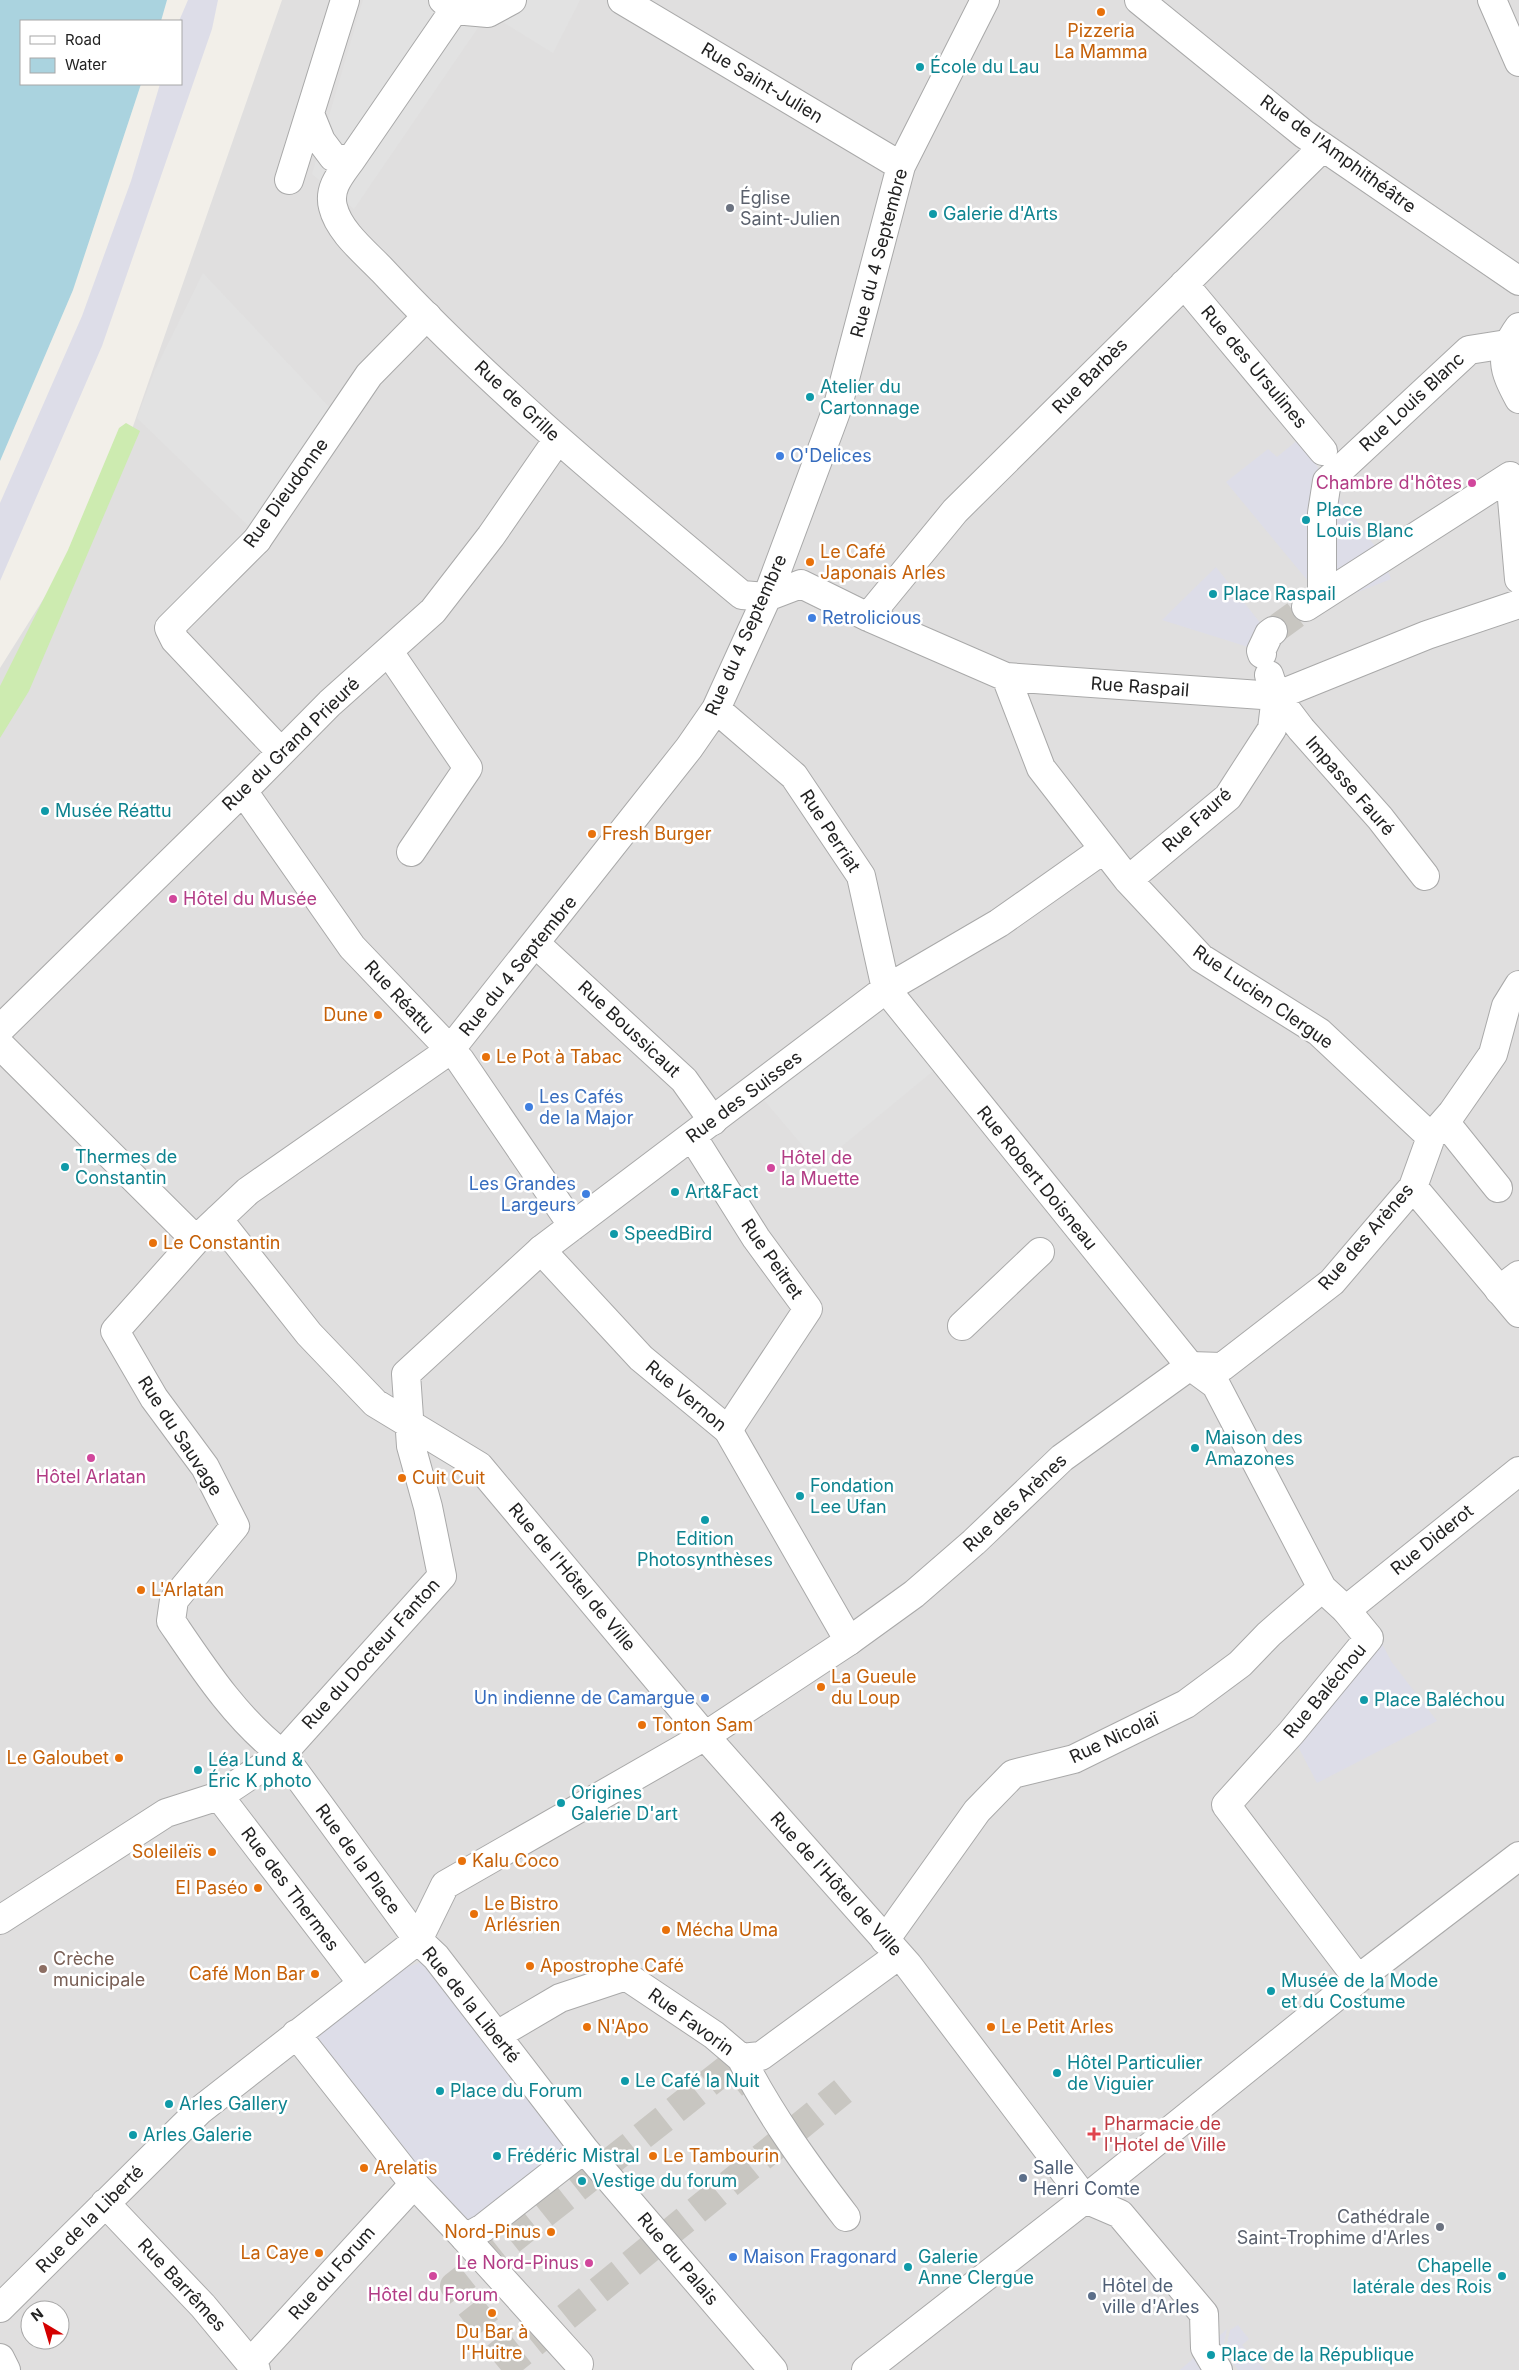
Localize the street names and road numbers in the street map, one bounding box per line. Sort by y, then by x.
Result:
street label: Rue Saint-Julien [698,38,827,127]
street label: Rue de l'Amphithéâtre [1256,90,1420,217]
street label: Rue du 4 Septembre [846,166,911,340]
street label: Rue des Ursulines [1197,301,1312,432]
street label: Rue Barbès [1048,334,1132,418]
street label: Rue Louis Blanc [1355,348,1468,456]
street label: Rue de Grille [471,356,564,445]
street label: Rue Dieudonne [239,434,332,551]
street label: Rue du 4 Septembre [701,551,791,719]
street label: Rue du Grand Prieuré [218,673,364,815]
street label: Rue Raspail [1090,673,1190,700]
street label: Impasse Fauré [1302,732,1399,839]
street label: Rue Fauré [1158,783,1236,856]
street label: Rue Perriat [796,786,865,876]
street label: Rue du 4 Septembre [455,891,581,1040]
street label: Rue Lucien Clergue [1189,940,1337,1053]
street label: Rue Réattu [360,956,438,1037]
street label: Rue Boussicaut [574,976,685,1081]
street label: Rue des Suisses [682,1046,806,1147]
street label: Rue Robert Doisneau [973,1101,1102,1254]
street label: Rue des Arènes [1314,1179,1417,1294]
street label: Rue Peitret [737,1215,808,1303]
street label: Rue Vernon [642,1356,731,1435]
street label: Rue du Sauvage [134,1372,227,1500]
street label: Rue des Arènes [959,1449,1071,1556]
street label: Rue de l'Hôtel de Ville [504,1498,640,1655]
street label: Rue Diderot [1386,1500,1477,1579]
street label: Rue du Docteur Fanton [297,1574,444,1733]
street label: Rue Baléchou [1279,1639,1370,1742]
street label: Rue Nicolaï [1066,1707,1163,1767]
street label: Rue de la Place [312,1800,405,1918]
street label: Rue de l'Hôtel de Ville [766,1807,907,1960]
street label: Rue des Thermes [237,1823,344,1955]
street label: Rue de la Liberté [418,1942,525,2067]
street label: Rue Favorin [644,1984,738,2060]
street label: Rue de la Liberté [32,2161,148,2277]
street label: Rue du Palais [634,2208,723,2309]
street label: Rue du Forum [284,2222,379,2324]
street label: Rue Barrêmes [134,2234,231,2336]

